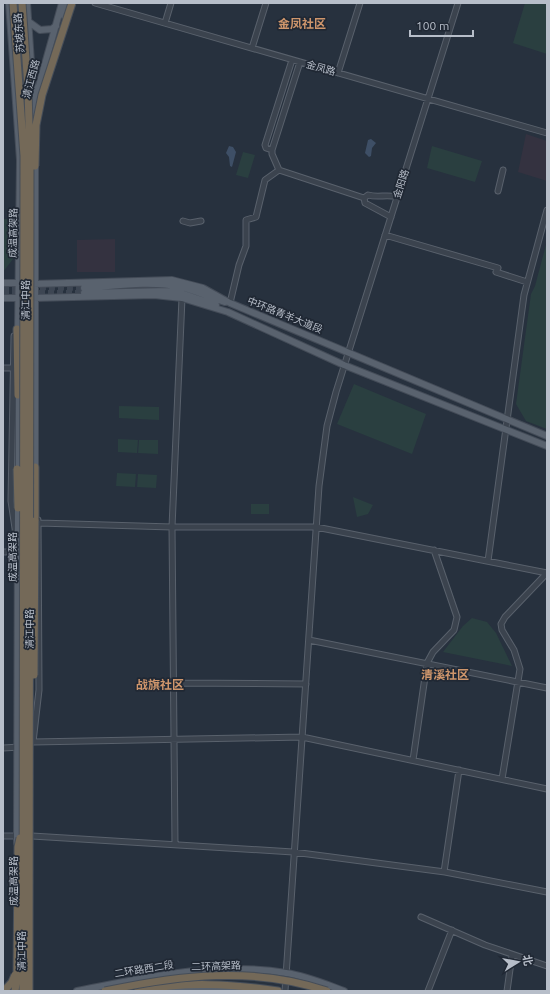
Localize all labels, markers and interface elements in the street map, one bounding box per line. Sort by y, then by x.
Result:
scale bar [410,12,473,38]
street label: 苏坡东路 [12,13,26,53]
district label: 金凤社区 [278,17,326,30]
text: 100 m [416,19,449,32]
street label: 清江西路 [21,58,41,100]
street label: 金凤路 [305,59,337,77]
street label: 金阳路 [391,168,411,200]
street label: 成温高架路 [7,208,19,258]
street label: 清江中路 [20,280,31,320]
street label: 中环路青羊大道段 [246,295,324,335]
street label: 成温高架路 [7,532,18,582]
street label: 清江中路 [24,609,35,649]
district label: 清溪社区 [421,668,469,681]
district label: 战旗社区 [136,678,184,691]
street label: 成温高架路 [8,856,19,906]
street label: 清江中路 [16,931,27,971]
north arrow [498,942,538,982]
text: 北 [521,954,535,967]
street label: 二环路西二段 [114,959,174,979]
street label: 二环高架路 [191,960,241,972]

